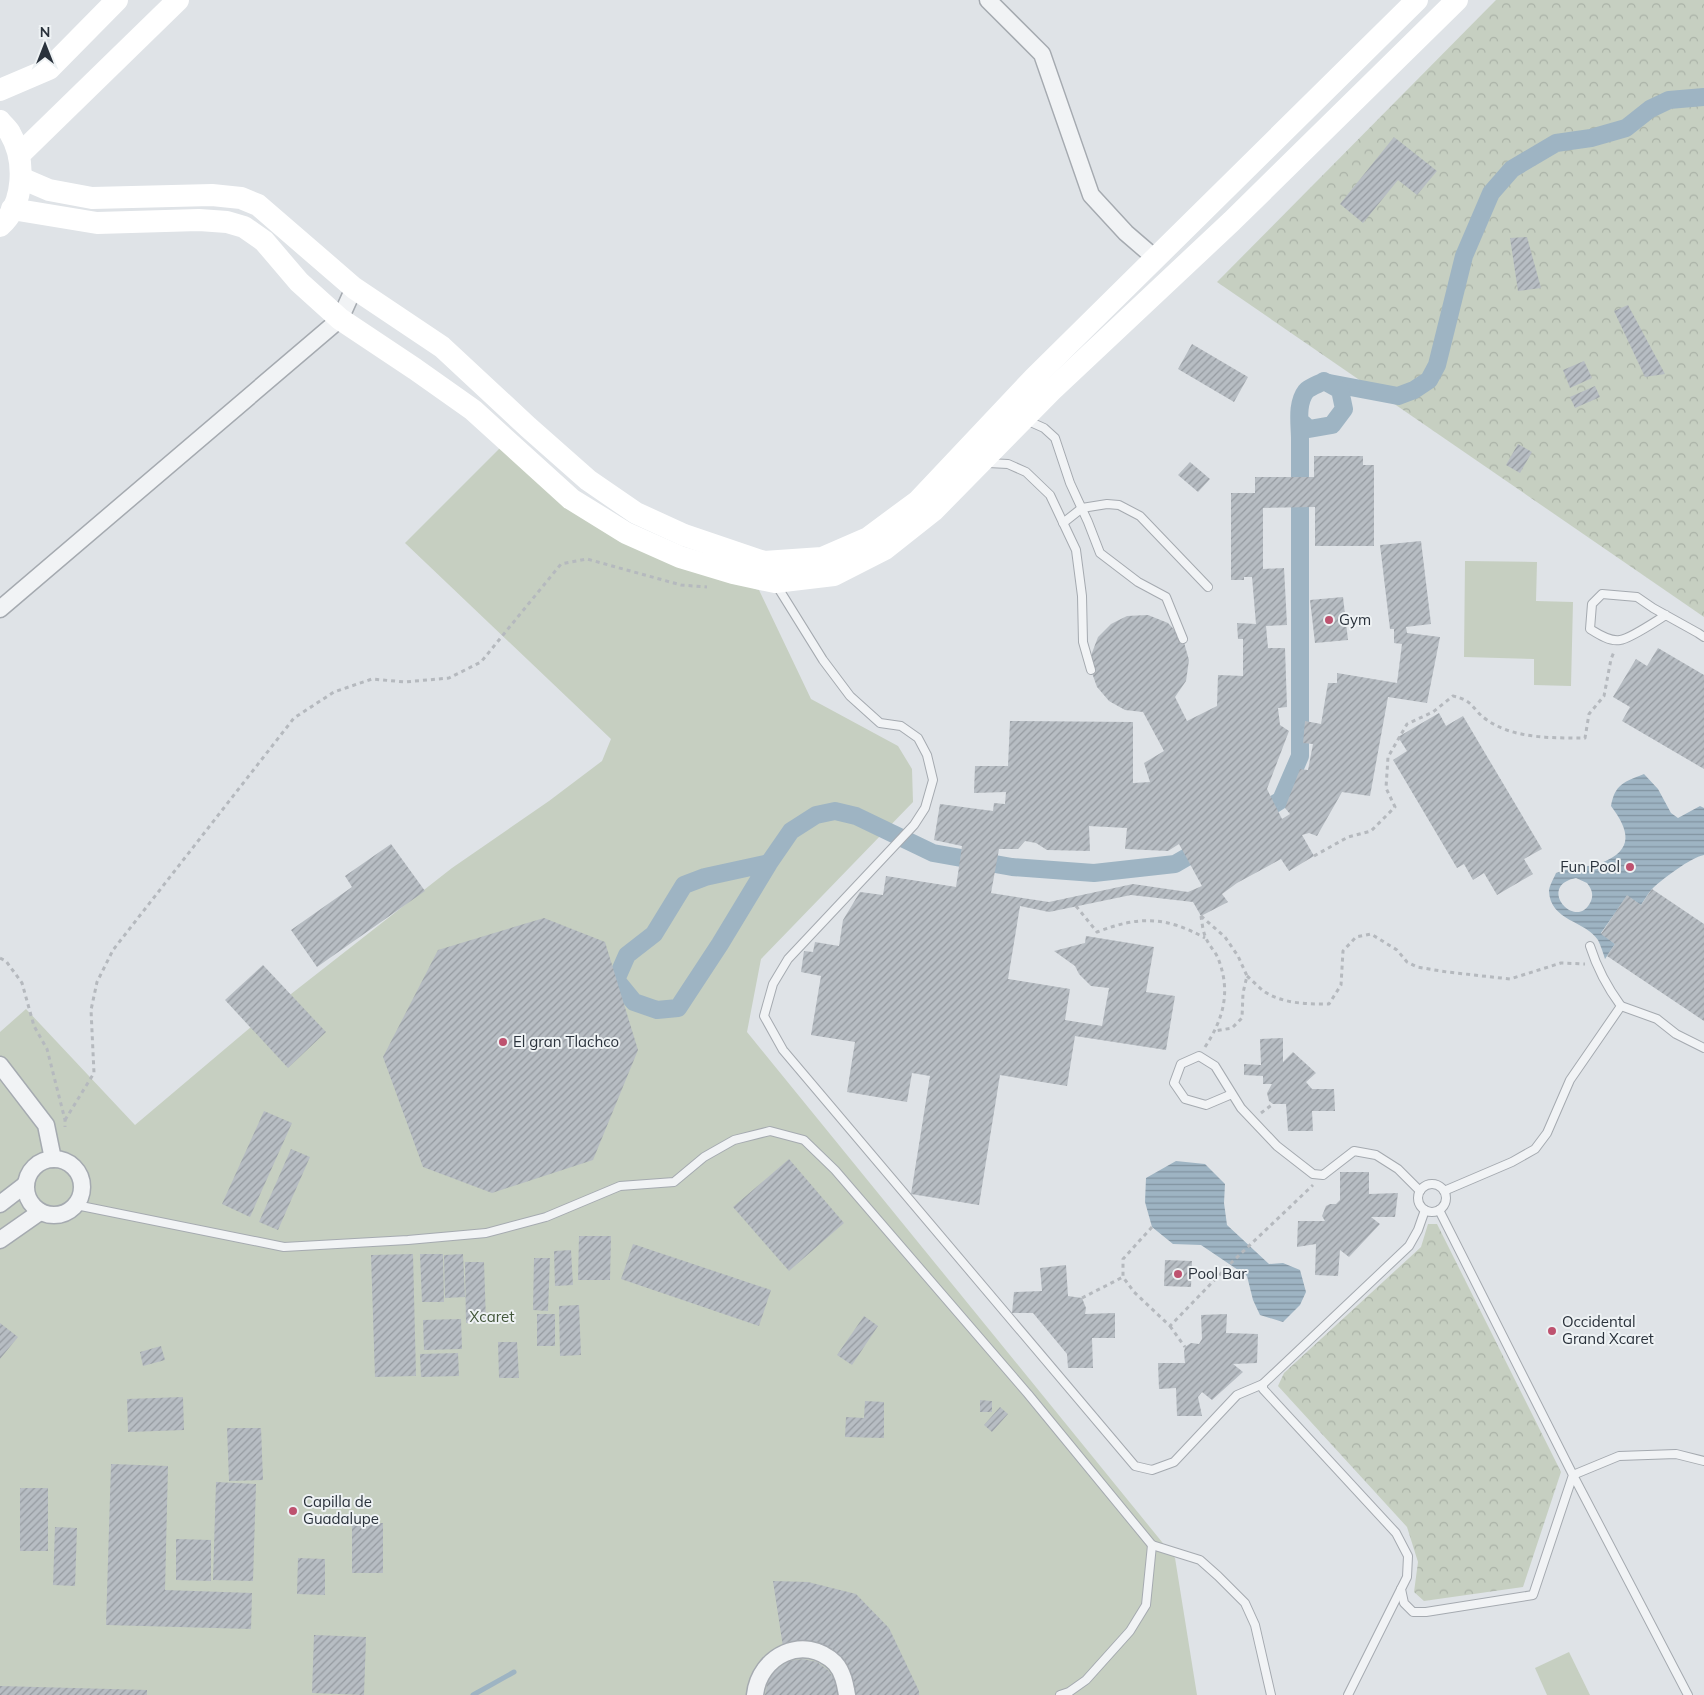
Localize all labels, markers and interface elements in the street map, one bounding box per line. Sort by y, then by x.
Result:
north arrow [20,20,70,70]
text: N [40,23,50,41]
place label: Gym [1339,610,1371,629]
marker: Gym [1323,614,1335,626]
place label: Fun Pool [1560,857,1620,876]
marker: Fun Pool [1624,861,1636,873]
place label: El gran Tlachco [513,1032,619,1051]
marker: El gran Tlachco [497,1036,509,1048]
place label: Pool Bar [1188,1264,1247,1283]
marker: Pool Bar [1172,1268,1184,1280]
park label: Xcaret [470,1307,514,1326]
place label: Occidental Grand Xcaret [1562,1312,1654,1348]
marker: Occidental Grand Xcaret [1546,1325,1558,1337]
place label: Capilla de Guadalupe [303,1492,379,1528]
marker: Capilla de Guadalupe [287,1505,299,1517]

